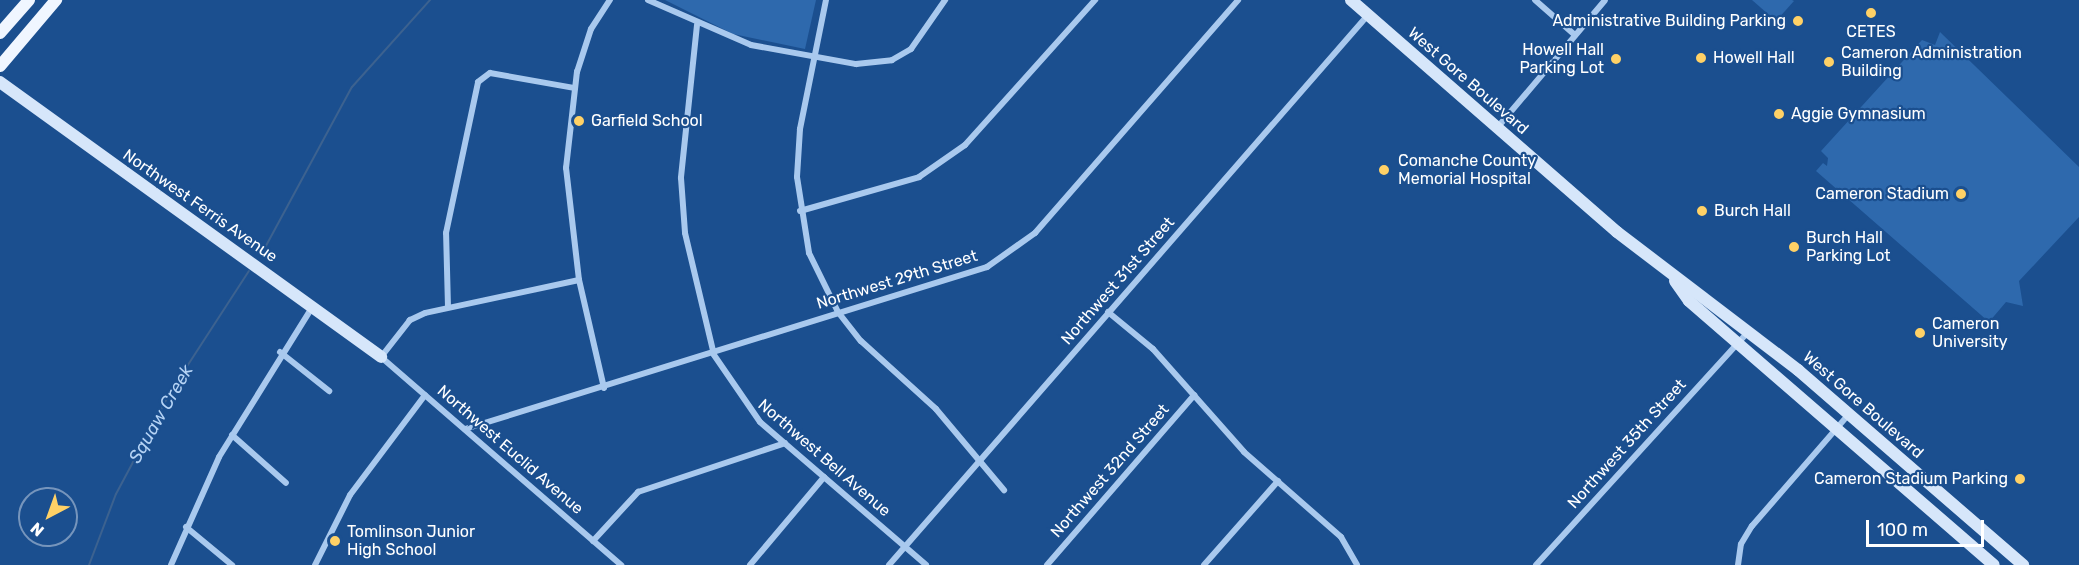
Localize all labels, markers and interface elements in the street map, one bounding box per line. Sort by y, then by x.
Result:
marker: CETES [1864,6,1878,20]
place label: Administrative Building Parking [1552,11,1786,31]
marker: Administrative Building Parking [1791,14,1805,28]
place label: CETES [1846,22,1896,42]
street label: West Gore Boulevard [1404,23,1532,139]
place label: Howell Hall Parking Lot [1519,40,1604,78]
place label: Cameron Administration Building [1841,43,2022,81]
place label: Howell Hall [1713,48,1795,68]
marker: Howell Hall [1694,51,1708,65]
marker: Howell Hall Parking Lot [1609,52,1623,66]
marker: Cameron Administration Building [1822,55,1836,69]
place label: Aggie Gymnasium [1791,104,1926,124]
marker: Aggie Gymnasium [1772,107,1786,121]
place label: Garfield School [591,111,703,131]
marker: Garfield School [572,114,586,128]
street label: Northwest Ferris Avenue [119,145,281,267]
place label: Comanche County Memorial Hospital [1398,151,1536,189]
marker: Comanche County Memorial Hospital [1375,161,1393,179]
place label: Cameron Stadium [1815,184,1949,204]
marker: Cameron Stadium [1954,187,1968,201]
place label: Burch Hall [1714,201,1791,221]
marker: Burch Hall [1695,204,1709,218]
street label: Northwest 31st Street [1057,213,1179,349]
place label: Burch Hall Parking Lot [1806,228,1891,266]
marker: Burch Hall Parking Lot [1787,240,1801,254]
street label: Northwest 29th Street [814,246,980,314]
place label: Cameron University [1932,314,2008,352]
marker: Cameron University [1913,326,1927,340]
street label: West Gore Boulevard [1799,347,1927,463]
water label: Squaw Creek [124,361,198,467]
street label: Northwest 35th Street [1564,375,1690,513]
street label: Northwest Euclid Avenue [433,381,587,519]
street label: Northwest Bell Avenue [754,395,894,521]
street label: Northwest 32nd Street [1047,400,1173,542]
place label: Cameron Stadium Parking [1814,469,2008,489]
marker: Cameron Stadium Parking [2013,472,2027,486]
north arrow [18,487,78,547]
scale bar [1869,508,1988,546]
text: N [27,519,48,540]
text: 100 m [1877,519,1928,541]
place label: Tomlinson Junior High School [347,522,475,560]
marker: Tomlinson Junior High School [328,534,342,548]

